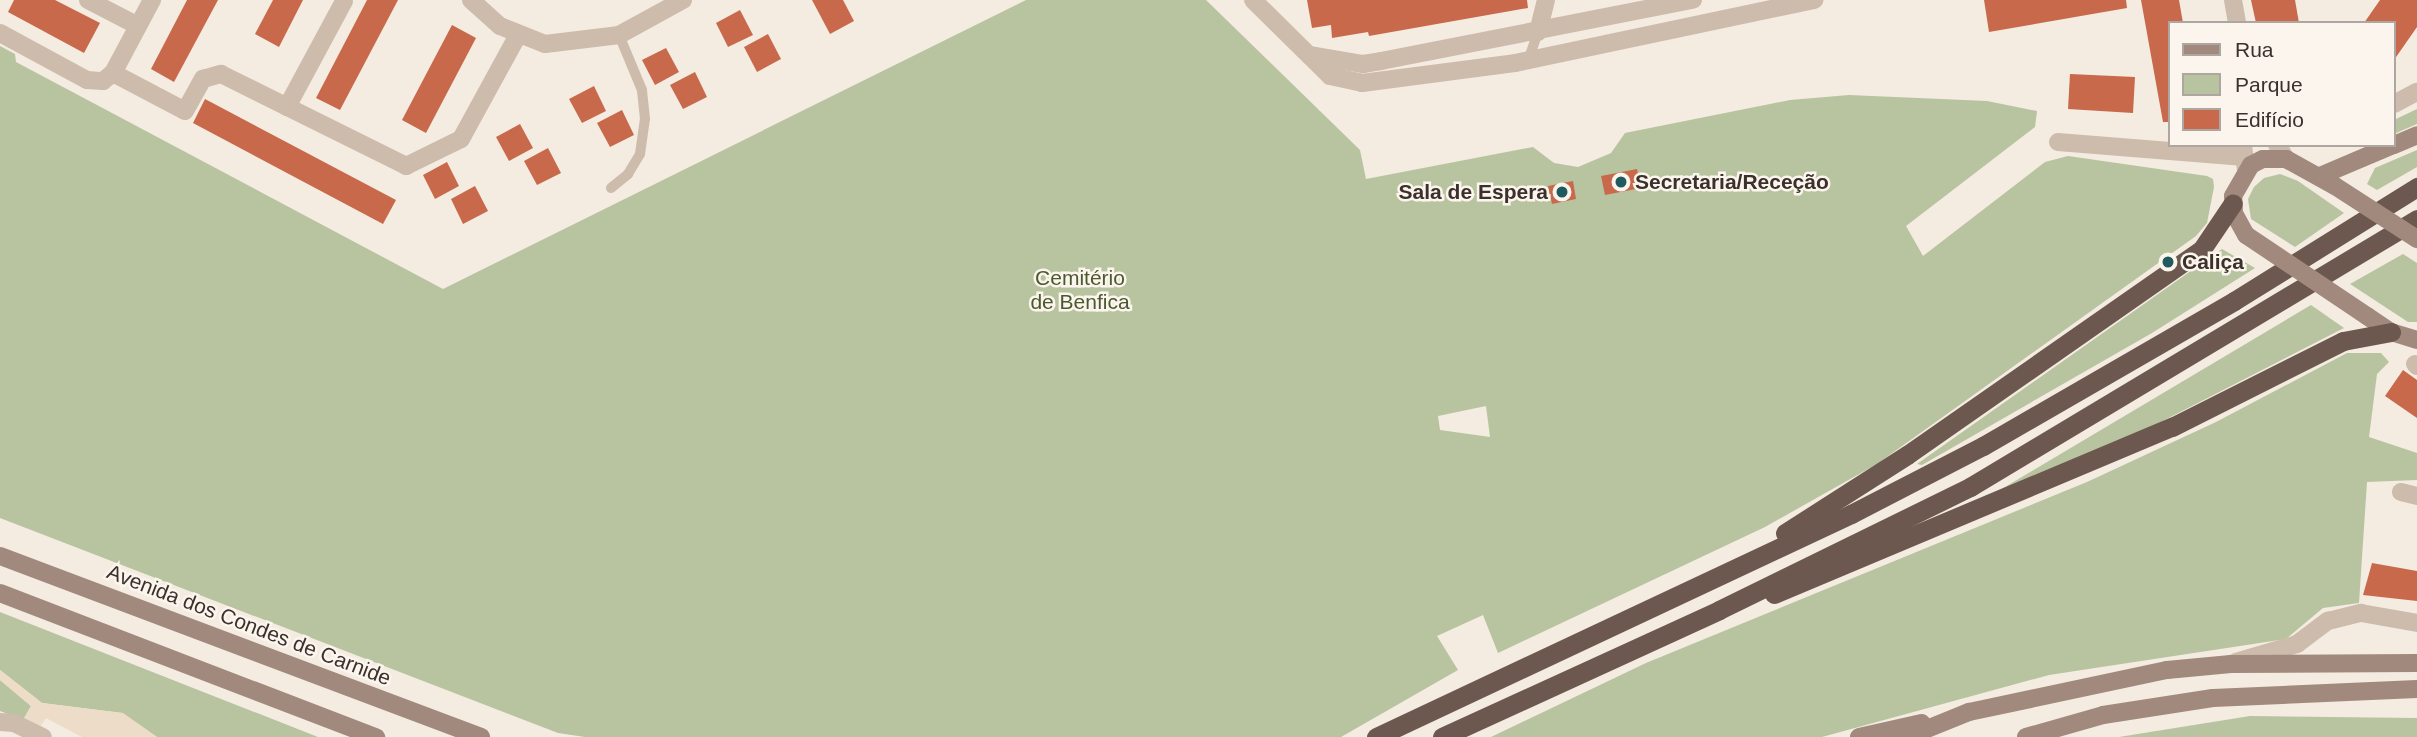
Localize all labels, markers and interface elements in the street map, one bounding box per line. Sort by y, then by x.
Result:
legend [2168,21,2396,147]
text: Rua [2235,38,2274,61]
text: Parque [2235,73,2303,96]
text: Edifício [2235,108,2304,131]
place label: Secretaria/Receção [1635,169,1829,195]
marker: Secretaria/Receção [1613,174,1629,190]
place label: Sala de Espera [1399,179,1548,205]
marker: Sala de Espera [1554,184,1570,200]
place label: Caliça [2182,249,2244,275]
marker: Caliça [2160,254,2176,270]
park label: Cemitério de Benfica [1030,265,1130,315]
street label: Avenida dos Condes de Carnide [104,559,394,691]

